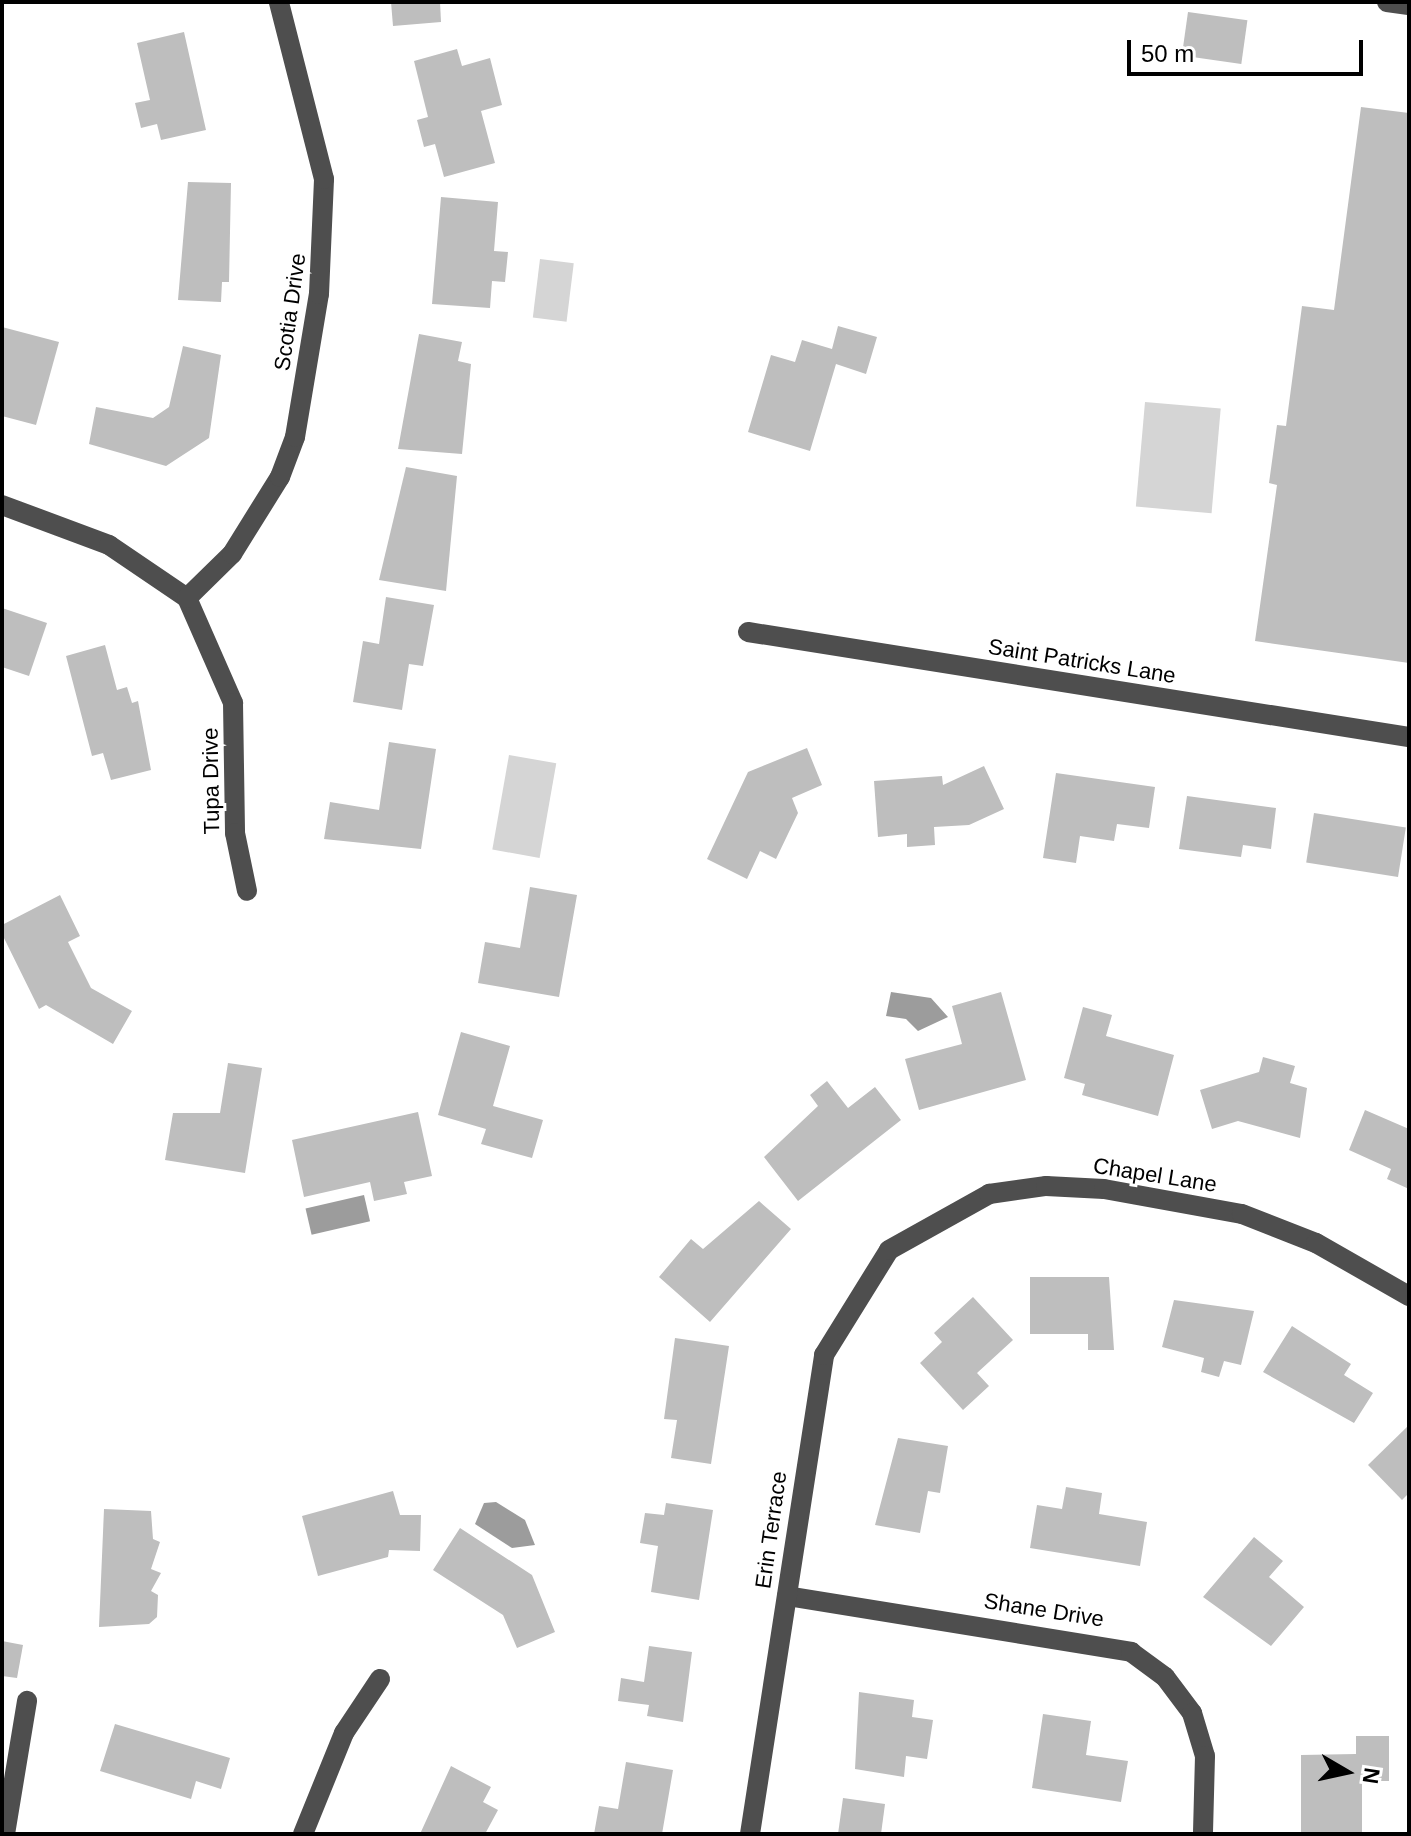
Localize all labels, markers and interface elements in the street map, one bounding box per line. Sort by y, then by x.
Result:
scale bar [1131,24,1367,74]
text: 50 m [1141,40,1194,67]
street label: Scotia Drive [269,251,311,373]
street label: Saint Patricks Lane [986,633,1178,689]
street label: Tupa Drive [197,727,225,835]
street label: Chapel Lane [1091,1152,1219,1198]
street label: Erin Terrace [750,1469,792,1591]
street label: Shane Drive [982,1587,1106,1633]
north arrow [1307,1732,1387,1812]
text: N [1358,1766,1385,1786]

